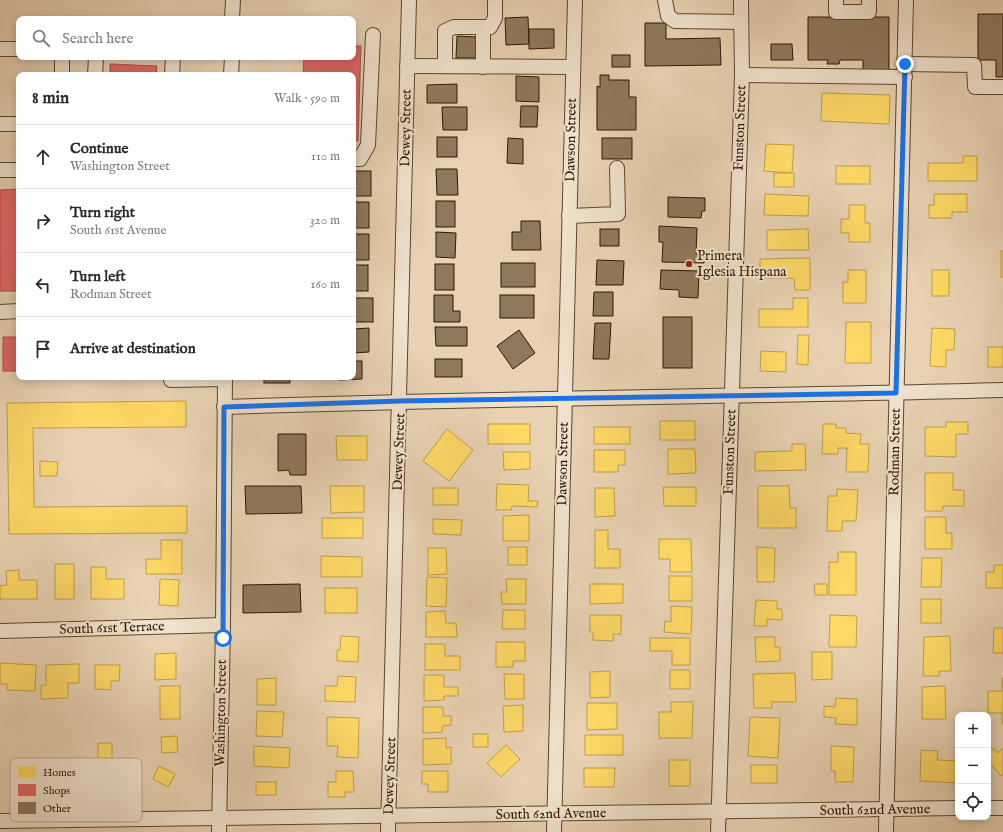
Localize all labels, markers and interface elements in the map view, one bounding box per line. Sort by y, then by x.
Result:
search box [16,16,356,60]
icon: search [30,27,52,49]
text: Search here [62,29,133,48]
route end [896,55,914,73]
street label: Funston Street [730,85,751,171]
text: 8 min [32,88,69,109]
street label: Dewey Street [396,89,416,167]
text: Walk · 590 m [274,90,340,107]
street label: Dawson Street [561,98,581,182]
text: Continue [70,139,128,158]
icon: ahead [32,146,54,168]
text: 110 m [311,148,340,165]
text: Washington Street [70,158,170,175]
text: Turn right [70,203,135,222]
icon: right [32,210,54,232]
text: 320 m [310,212,340,229]
text: South 61st Avenue [70,222,166,239]
place label: Primera Iglesia Hispana [697,247,787,281]
marker: Primera Iglesia Hispana [684,259,694,269]
text: Turn left [70,267,126,286]
icon: left [32,274,54,296]
text: 160 m [310,276,340,293]
text: Rodman Street [70,286,152,303]
icon: arrive [32,338,54,360]
text: Arrive at destination [70,339,196,358]
street label: Rodman Street [885,408,905,496]
street label: Funston Street [720,409,741,495]
street label: Dewey Street [389,413,409,491]
street label: Dawson Street [553,422,573,506]
street label: South 61st Terrace [59,617,165,639]
route start [214,629,232,647]
street label: Washington Street [211,659,231,767]
map controls [955,712,991,820]
button: + [955,712,991,748]
street label: Dewey Street [380,737,400,815]
button: − [955,748,991,784]
legend [10,758,142,822]
text: Homes [43,766,76,780]
text: Shops [43,784,70,798]
button: locate [955,784,991,820]
street label: South 62nd Avenue [820,800,931,820]
text: Other [43,802,71,816]
street label: South 62nd Avenue [496,804,607,824]

